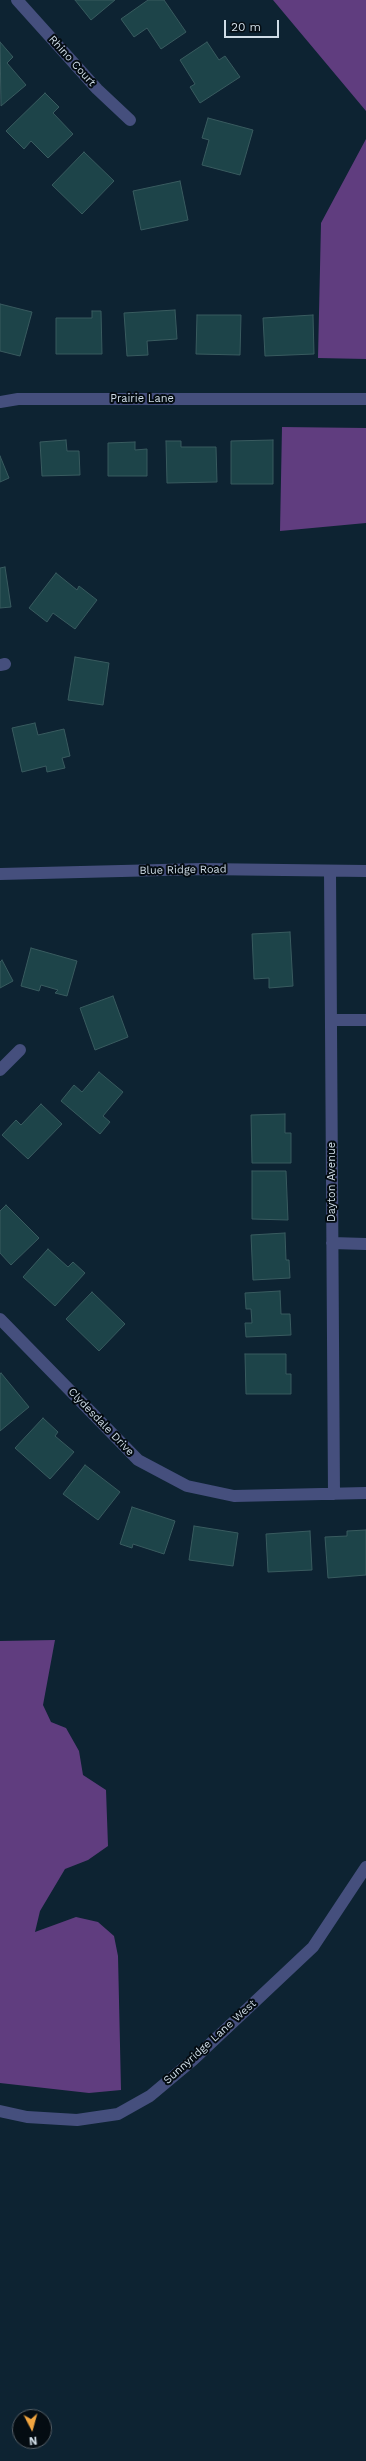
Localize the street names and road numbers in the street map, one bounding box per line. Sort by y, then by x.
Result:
street label: Rhino Court [46,33,98,89]
street label: Prairie Lane [110,392,174,406]
street label: Blue Ridge Road [139,863,227,877]
street label: Dayton Avenue [325,1142,339,1222]
street label: Clydesdale Drive [65,1385,137,1459]
street label: Sunnyridge Lane West [161,1997,259,2087]

